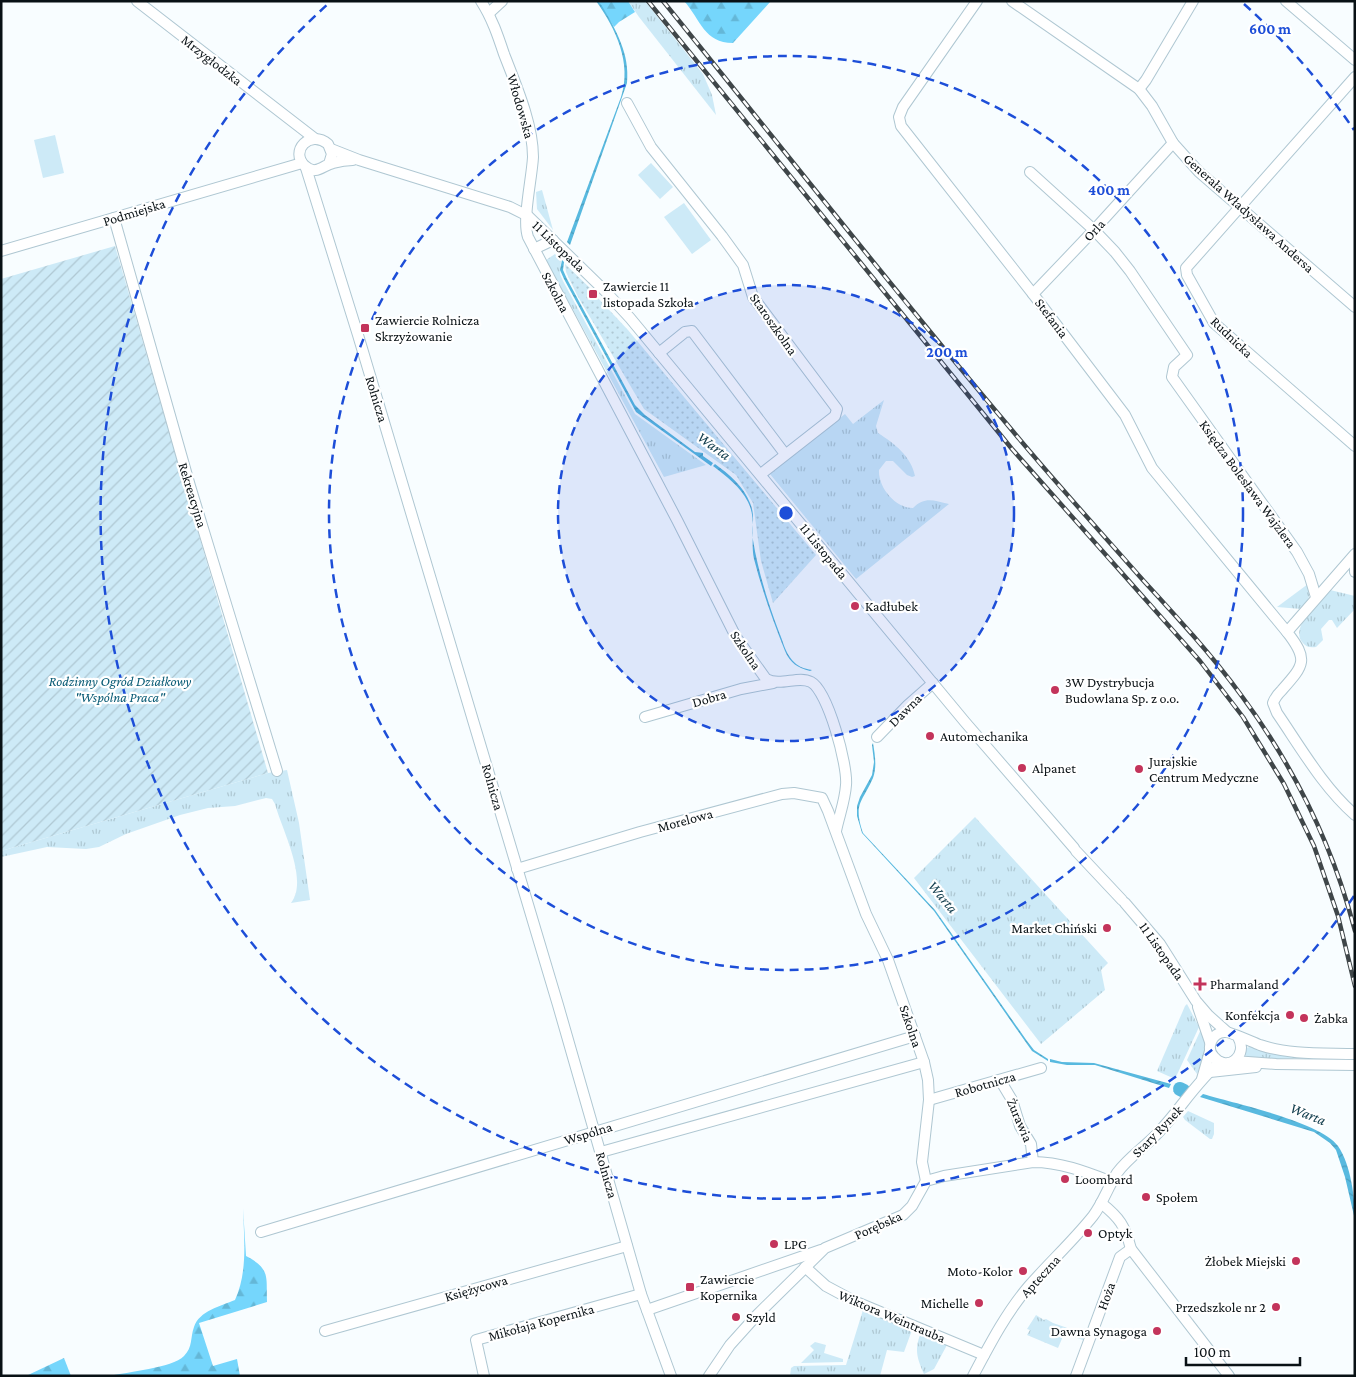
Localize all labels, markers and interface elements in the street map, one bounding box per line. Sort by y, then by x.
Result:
text: 600 m [1249,21,1291,37]
street label: Mrzygłodzka [178,31,246,89]
street label: Włodowska [504,72,538,141]
street label: Generała Władysława Andersa [1180,150,1318,276]
text: 400 m [1088,182,1130,198]
street label: Podmiejska [101,195,168,230]
street label: Orla [1080,215,1109,244]
street label: 11 Listopada [529,217,589,275]
street label: Szkolna [539,269,574,316]
place label: Zawiercie 11 listopada Szkoła [603,278,694,310]
marker: Zawiercie 11 listopada Szkoła [587,288,599,300]
street label: Staroszkolna [747,290,801,358]
street label: Stefania [1032,295,1072,341]
place label: Zawiercie Rolnicza Skrzyżowanie [375,312,480,344]
street label: Rudnicka [1208,313,1257,361]
marker: Zawiercie Rolnicza Skrzyżowanie [359,322,371,334]
text: 200 m [926,344,968,360]
street label: Rolnicza [362,374,392,425]
street label: Księdza Bolesława Wajzlera [1195,417,1300,552]
water label: Warta [694,429,734,463]
street label: Rekreacyjna [175,460,211,530]
centre of rings [777,504,795,522]
street label: 11 Listopada [797,520,852,583]
place label: Kadłubek [865,598,918,614]
marker: Kadłubek [849,600,861,612]
street label: Szkolna [727,627,765,673]
park label: Rodzinny Ogród Działkowy "Wspólna Praca" [49,673,191,705]
place label: 3W Dystrybucja Budowlana Sp. z o.o. [1065,674,1179,706]
marker: 3W Dystrybucja Budowlana Sp. z o.o. [1049,684,1061,696]
street label: Dobra [690,685,728,710]
street label: Dawna [885,690,925,730]
place label: Automechanika [940,728,1029,744]
marker: Automechanika [924,730,936,742]
place label: Jurajskie Centrum Medyczne [1147,753,1259,785]
place label: Alpanet [1032,760,1076,776]
street label: Rolnicza [479,762,507,813]
marker: Alpanet [1016,762,1028,774]
marker: Jurajskie Centrum Medyczne [1133,763,1145,775]
street label: Morelowa [656,805,715,835]
water label: Warta [925,878,961,916]
street label: 11 Listopada [1136,919,1188,984]
place label: Market Chiński [1011,920,1097,936]
marker: Market Chiński [1101,922,1113,934]
place label: Pharmaland [1210,976,1279,992]
marker: Pharmaland [1194,978,1206,990]
street label: Szkolna [896,1003,926,1050]
place label: Konfekcja [1225,1007,1281,1024]
marker: Konfekcja [1284,1009,1296,1021]
place label: Żabka [1314,1010,1349,1026]
marker: Żabka [1298,1012,1310,1024]
street label: Robotnicza [953,1068,1018,1100]
street label: Żurawia [1004,1096,1037,1145]
water label: Warta [1288,1100,1328,1128]
street label: Stary Rynek [1128,1101,1186,1160]
street label: Wspólna [562,1118,615,1148]
street label: Rolnicza [593,1150,621,1201]
place label: Loombard [1075,1171,1133,1187]
marker: Loombard [1059,1173,1071,1185]
place label: Społem [1156,1189,1198,1205]
marker: Społem [1140,1191,1152,1203]
street label: Porębska [852,1207,905,1243]
place label: Optyk [1098,1225,1133,1241]
marker: Optyk [1082,1227,1094,1239]
place label: LPG [784,1236,807,1252]
marker: LPG [768,1238,780,1250]
street label: Apteczna [1017,1251,1064,1301]
place label: Żłobek Miejski [1205,1253,1286,1270]
marker: Żłobek Miejski [1290,1255,1302,1267]
place label: Moto-Kolor [947,1263,1013,1279]
marker: Moto-Kolor [1017,1265,1029,1277]
street label: Księżycowa [443,1271,510,1305]
place label: Zawiercie Kopernika [700,1271,758,1303]
street label: Hoża [1094,1279,1119,1312]
marker: Zawiercie Kopernika [684,1281,696,1293]
street label: Wiktora Weintrauba [836,1286,948,1346]
place label: Michelle [921,1295,969,1311]
marker: Michelle [973,1297,985,1309]
place label: Przedszkole nr 2 [1175,1299,1266,1315]
street label: Mikołaja Kopernika [486,1300,596,1345]
marker: Przedszkole nr 2 [1270,1301,1282,1313]
place label: Szyld [746,1309,777,1325]
marker: Szyld [730,1311,742,1323]
place label: Dawna Synagoga [1051,1323,1148,1339]
marker: Dawna Synagoga [1151,1325,1163,1337]
scale bar [1186,1334,1300,1366]
text: 100 m [1194,1344,1231,1360]

